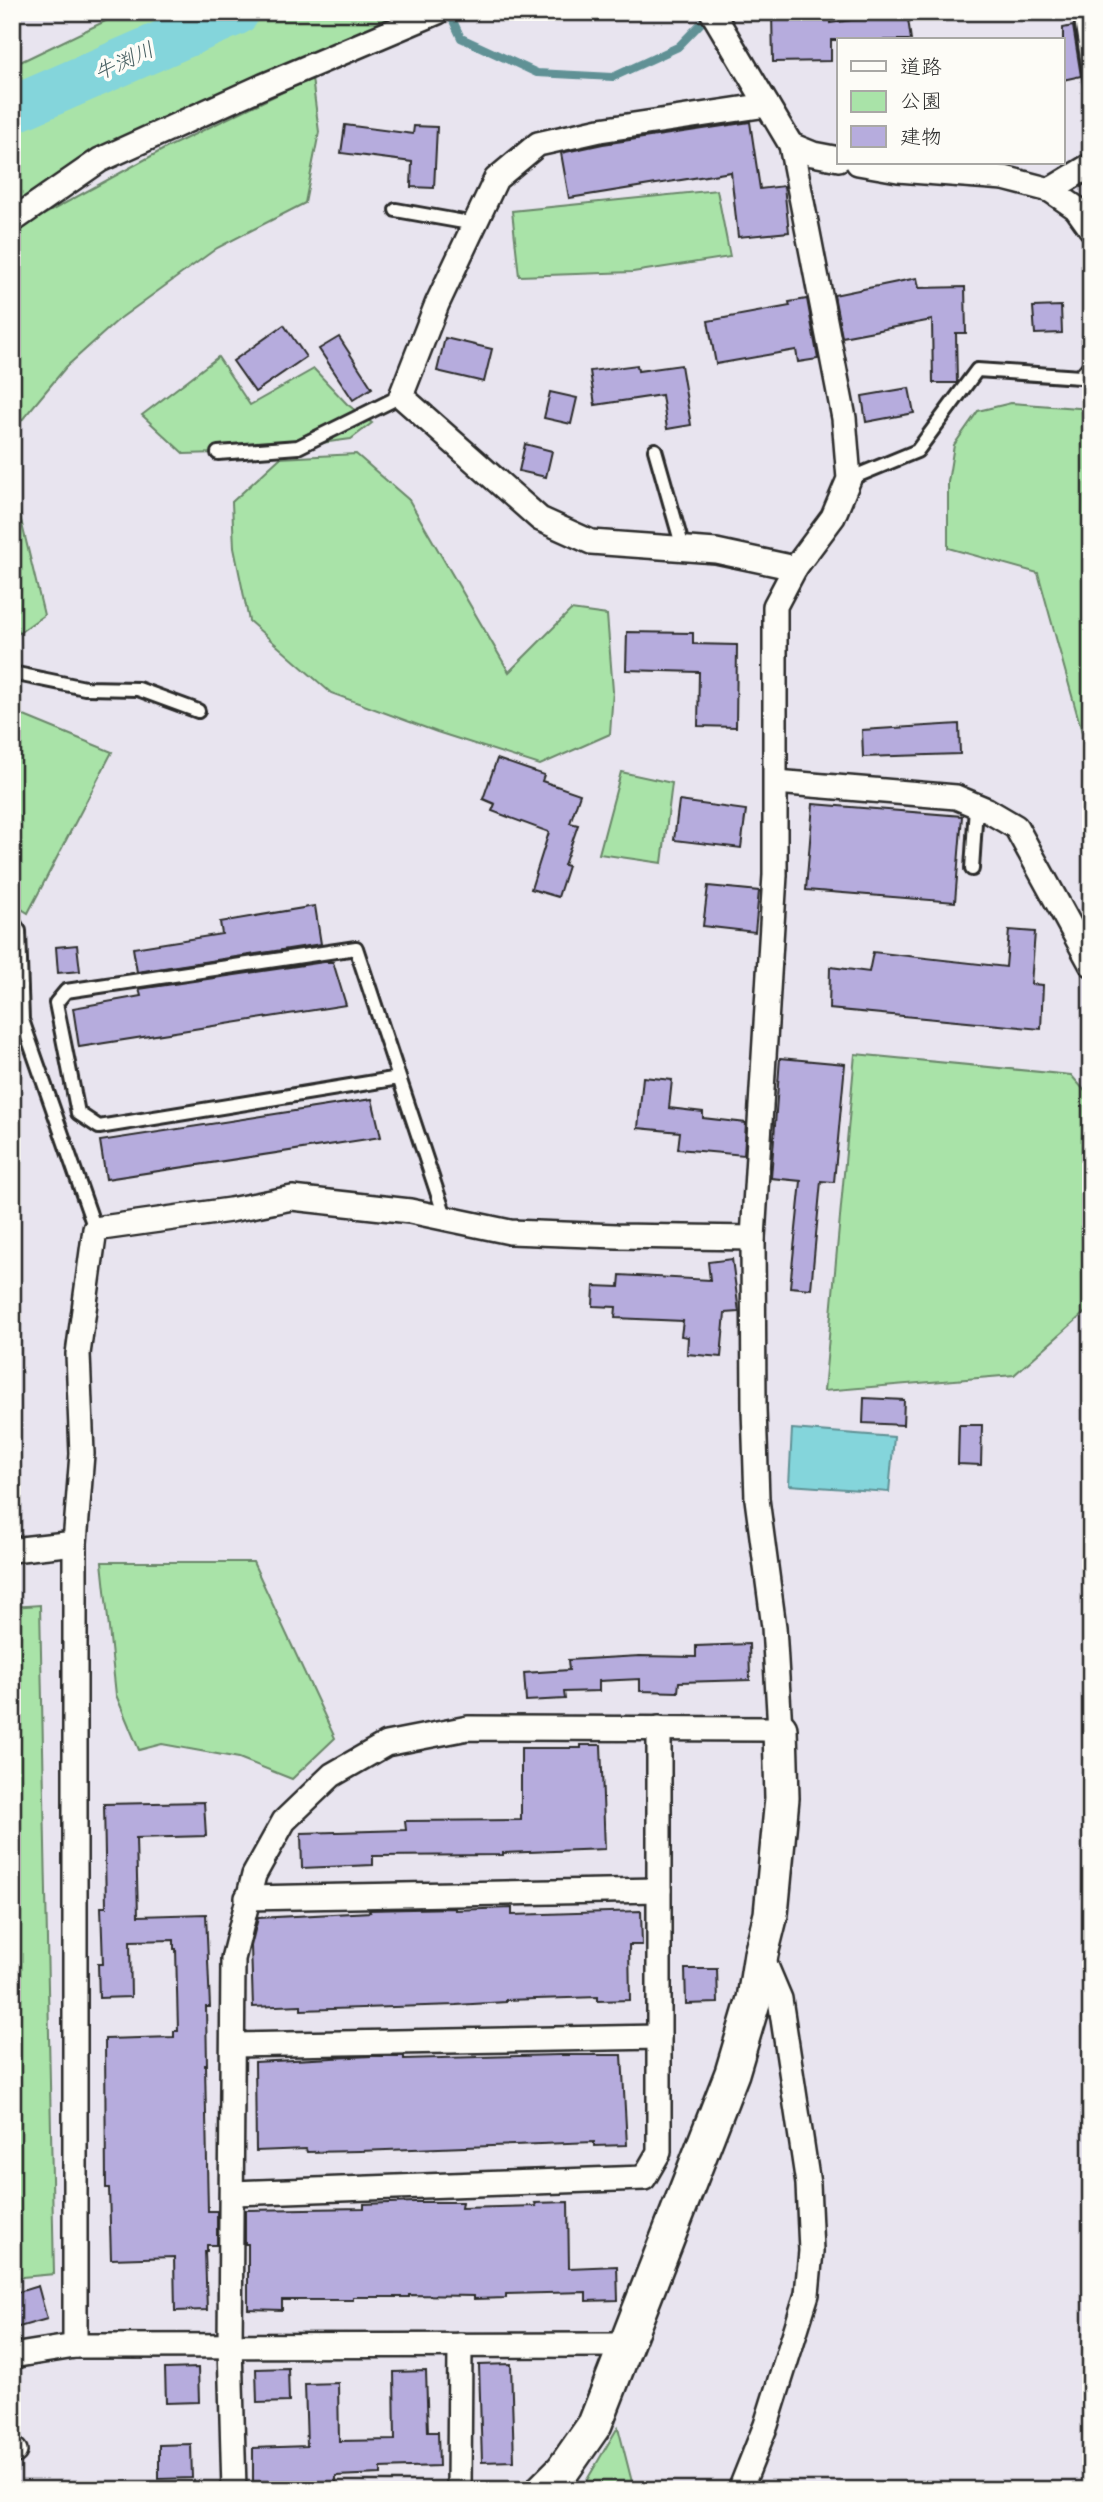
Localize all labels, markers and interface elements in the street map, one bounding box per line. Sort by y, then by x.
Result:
water label: 牛渕川 [88,32,158,87]
legend [837,38,1064,164]
text: 道路 [900,49,942,81]
text: 公園 [900,83,942,115]
text: 建物 [900,119,942,151]

